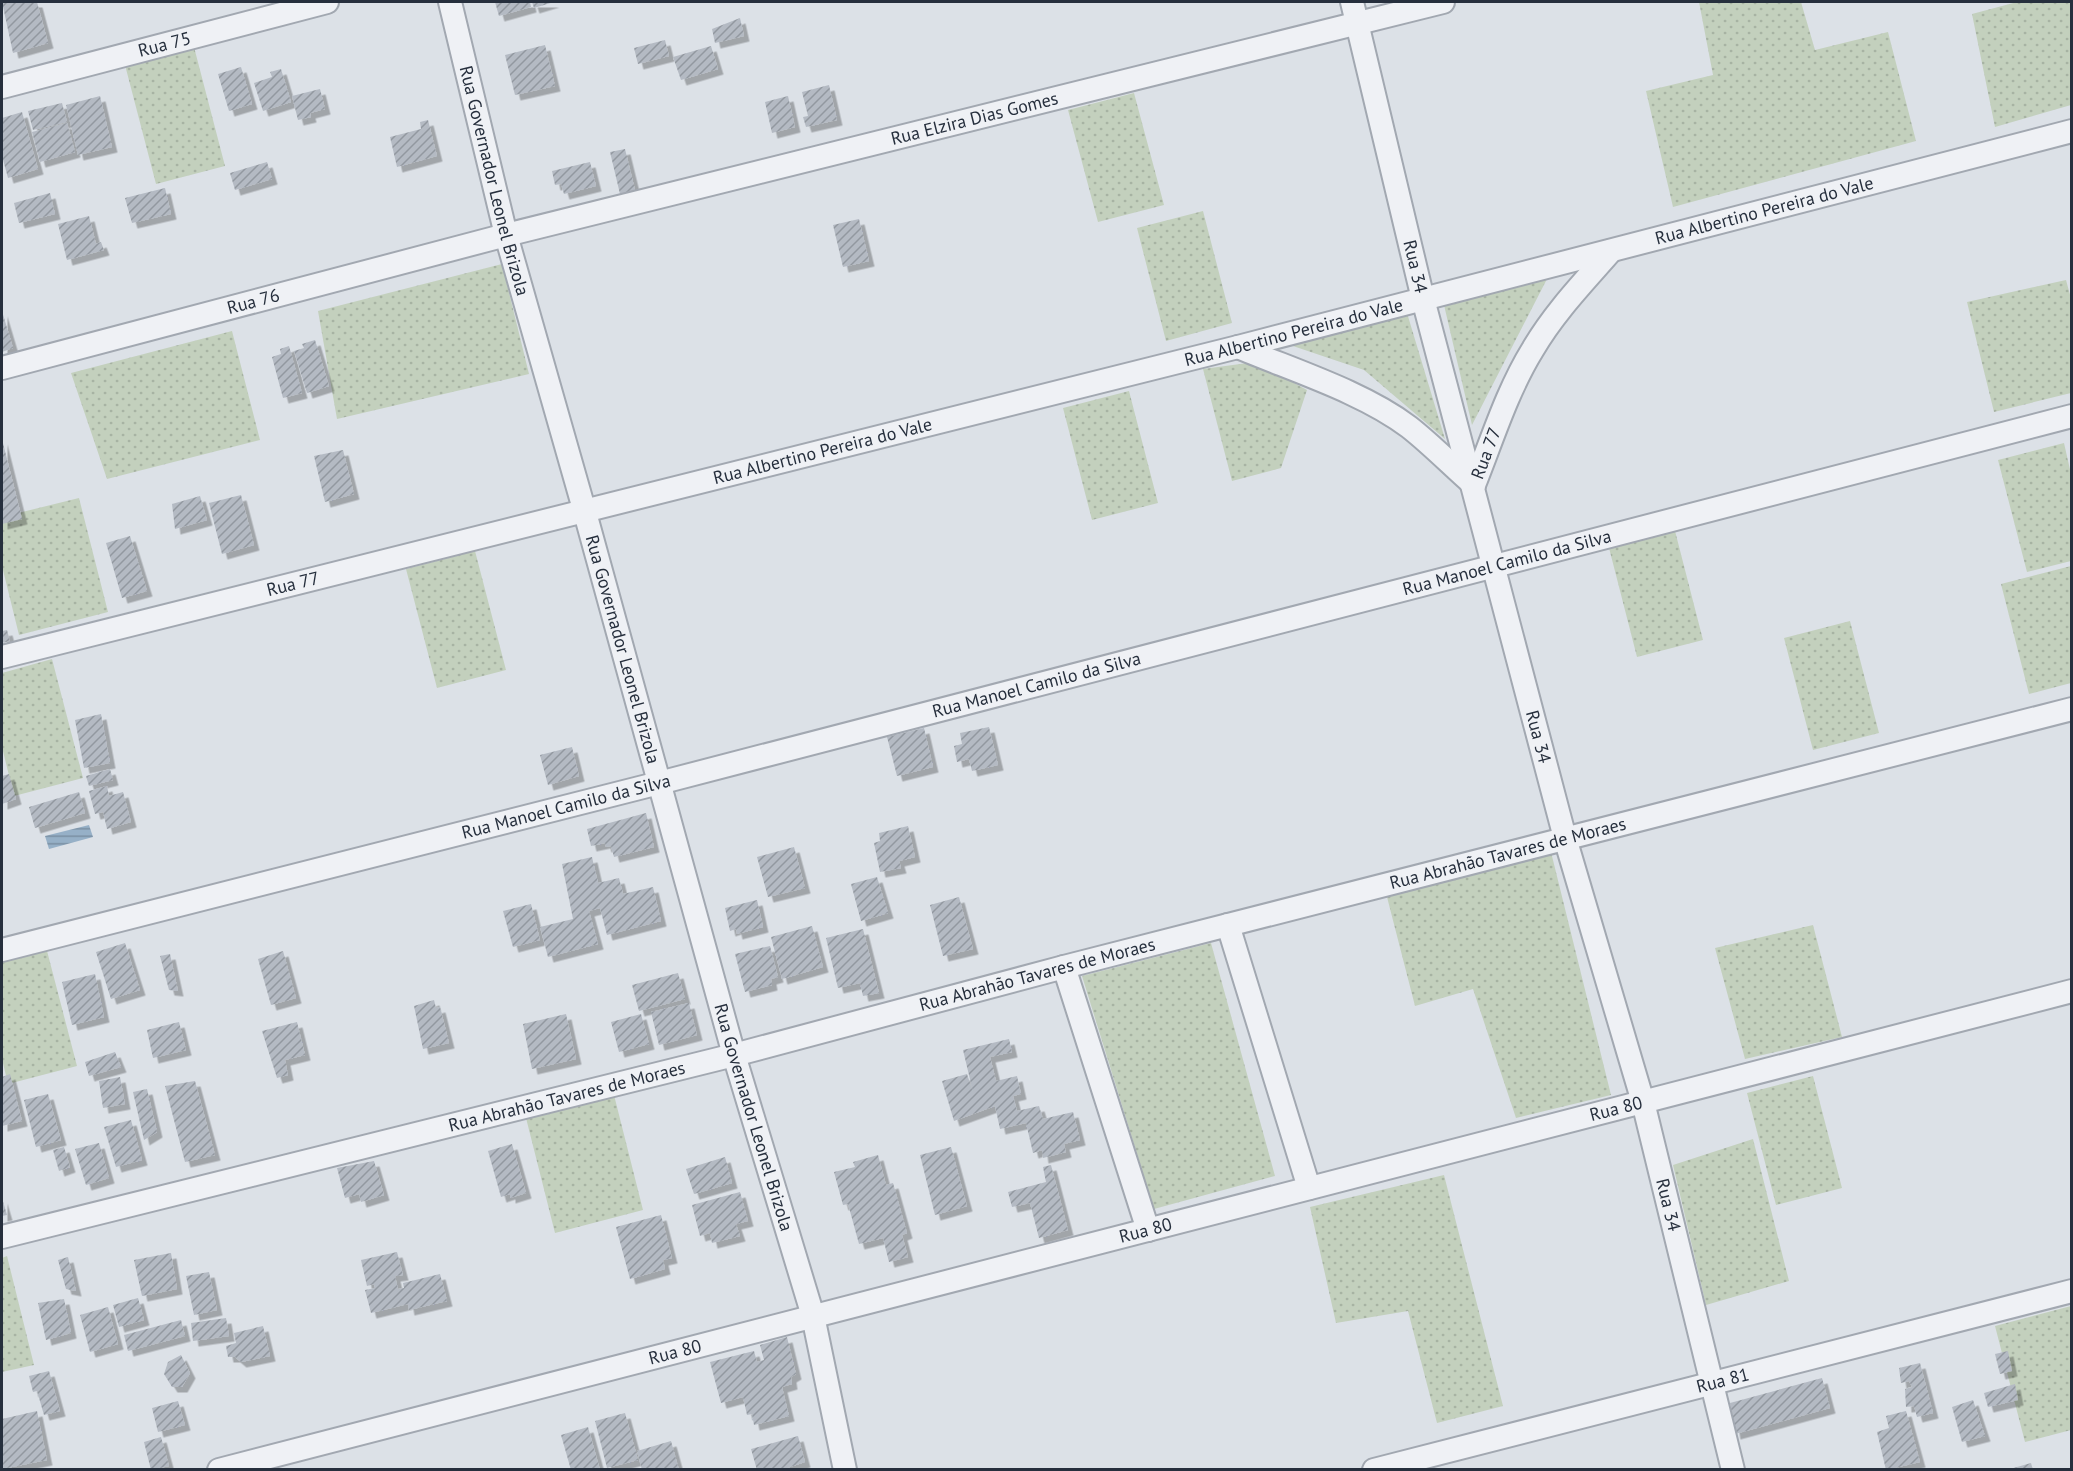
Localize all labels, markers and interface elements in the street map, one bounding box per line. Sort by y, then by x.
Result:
street label: Rua 75 [136,26,193,62]
street label: Rua Governador Leonel Brizola [455,63,535,298]
street label: Rua Elzira Dias Gomes [888,86,1060,150]
street label: Rua Albertino Pereira do Vale [1652,171,1876,250]
street label: Rua 34 [1398,238,1433,295]
street label: Rua 76 [224,283,282,319]
street label: Rua Albertino Pereira do Vale [1182,293,1405,371]
street label: Rua Albertino Pereira do Vale [711,412,934,489]
street label: Rua 77 [1465,424,1506,482]
street label: Rua Manoel Camilo da Silva [1400,524,1614,600]
street label: Rua Governador Leonel Brizola [581,532,665,766]
street label: Rua 77 [264,566,322,601]
street label: Rua Manoel Camilo da Silva [930,646,1143,723]
street label: Rua 34 [1521,708,1557,766]
street label: Rua Manoel Camilo da Silva [459,768,673,844]
street label: Rua Abrahão Tavares de Moraes [1387,812,1628,894]
street label: Rua Abrahão Tavares de Moraes [917,932,1158,1016]
street label: Rua Governador Leonel Brizola [709,1001,799,1234]
street label: Rua Abrahão Tavares de Moraes [446,1056,687,1137]
street label: Rua 80 [1587,1090,1645,1126]
street label: Rua 34 [1651,1176,1686,1234]
street label: Rua 80 [1117,1212,1174,1248]
street label: Rua 80 [646,1334,704,1369]
street label: Rua 81 [1694,1362,1751,1398]

